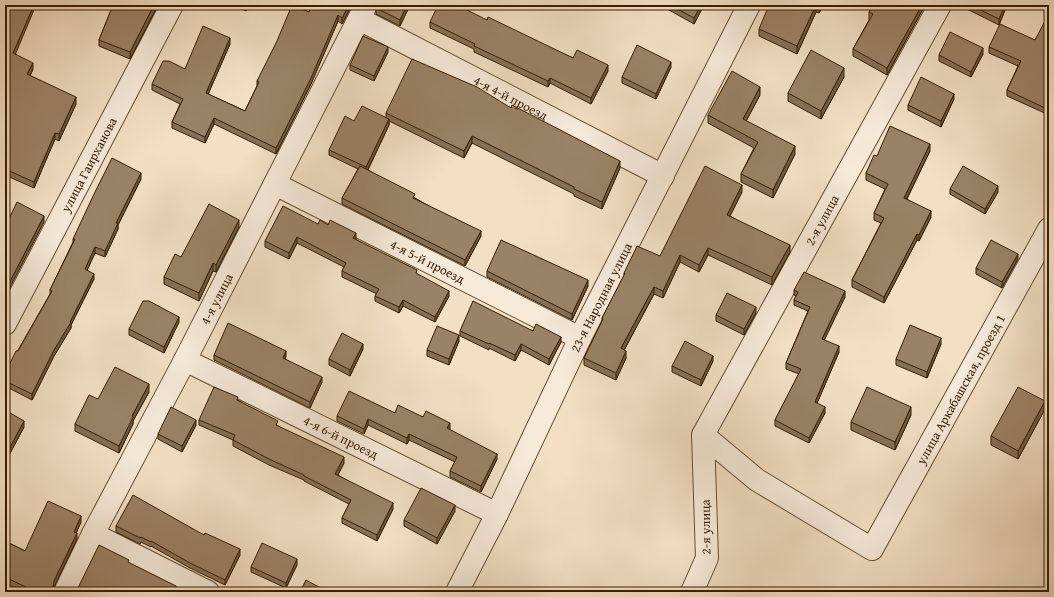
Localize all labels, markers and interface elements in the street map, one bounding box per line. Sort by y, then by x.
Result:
street label: 4-я 4-й проезд [470,71,551,125]
street label: улица Гаирханова [56,113,122,216]
street label: 2-я улица [800,190,844,249]
street label: 4-я 5-й проезд [387,235,468,288]
street label: 23-я Народная улица [566,239,637,355]
street label: 4-я улица [196,269,238,328]
street label: улица Аркабашская, проезд 1 [911,311,1010,469]
street label: 4-я 6-й проезд [300,411,382,464]
street label: 2-я улица [696,498,715,555]

